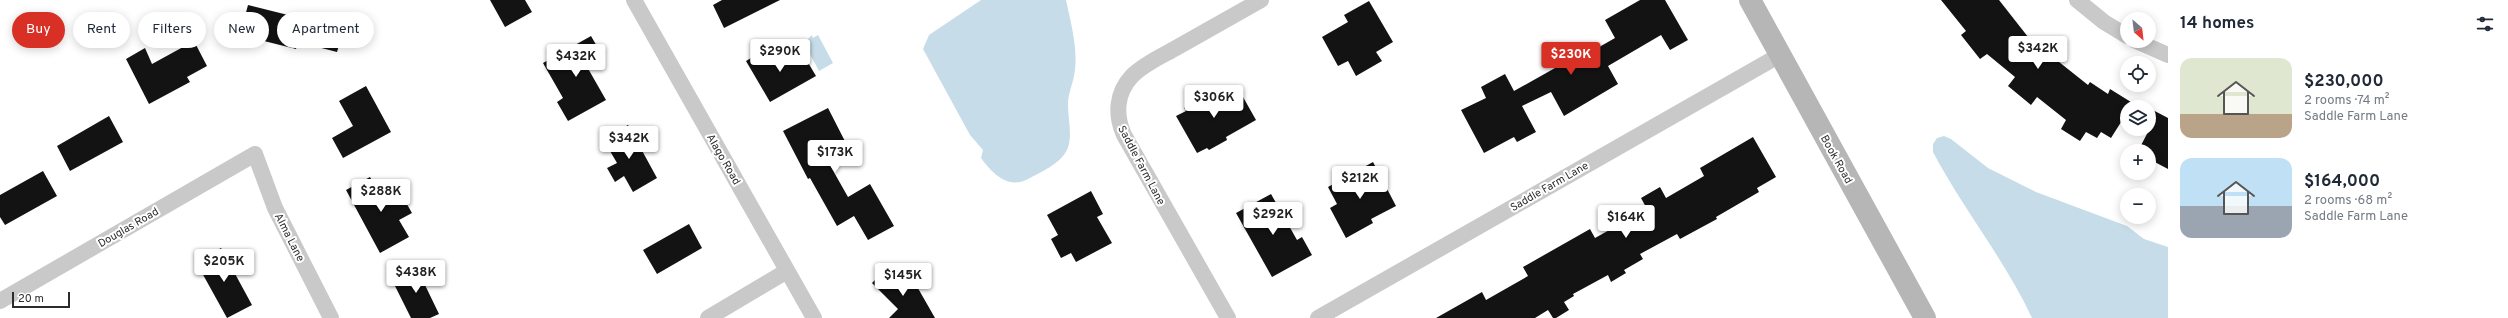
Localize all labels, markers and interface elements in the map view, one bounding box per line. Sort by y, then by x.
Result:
chip: Buy [12,12,65,48]
chip: Rent [73,12,130,48]
chip: Filters [138,12,206,48]
chip: New [214,12,269,48]
chip: Apartment [277,12,374,48]
north arrow [2120,12,2156,48]
map controls [2120,12,2156,224]
text: 14 homes [2180,13,2254,35]
icon: filters [2474,13,2496,35]
pin: $342K [2010,36,2066,70]
pin: $290K [752,39,808,73]
text: $342K [2017,41,2059,57]
pin: $230K [1543,42,1599,76]
pin: $432K [548,44,604,78]
text: $290K [759,44,801,60]
text: $230K [1550,47,1592,63]
text: $432K [556,49,596,65]
button: locate [2120,56,2156,92]
text: $230,000 [2304,71,2384,93]
icon: home [2212,74,2260,122]
pin: $306K [1186,85,1242,119]
text: $306K [1193,90,1235,106]
text: 2 rooms · 74 m² [2304,93,2389,109]
button: layers [2120,100,2156,136]
text: Saddle Farm Lane [2304,109,2408,125]
street label: Saddle Farm Lane [1114,123,1168,208]
pin: $342K [601,126,657,160]
text: $342K [608,131,650,147]
street label: Alago Road [703,131,743,188]
street label: Book Road [1817,133,1855,186]
pin: $173K [807,140,863,174]
button: + [2120,144,2156,180]
text: $173K [817,145,853,161]
street label: Saddle Farm Lane [1508,159,1591,215]
pin: $212K [1332,166,1388,200]
text: $212K [1341,171,1379,187]
text: $164,000 [2304,171,2380,193]
icon: home [2212,174,2260,222]
pin: $288K [353,179,409,213]
text: $288K [360,184,402,200]
button: − [2120,188,2156,224]
text: 2 rooms · 68 m² [2304,193,2392,209]
pin: $292K [1245,202,1301,236]
street label: Douglas Road [96,205,161,251]
pin: $164K [1598,205,1654,239]
text: $292K [1253,207,1293,223]
text: Saddle Farm Lane [2304,209,2408,225]
text: $164K [1607,210,1645,226]
street label: Alma Lane [271,211,307,264]
pin: $205K [196,249,252,283]
text: $205K [203,254,245,270]
pin: $438K [388,260,444,294]
pin: $145K [875,263,931,297]
text: $438K [395,265,437,281]
text: $145K [884,268,922,284]
scale bar [12,290,70,309]
text: 20 m [18,292,44,306]

